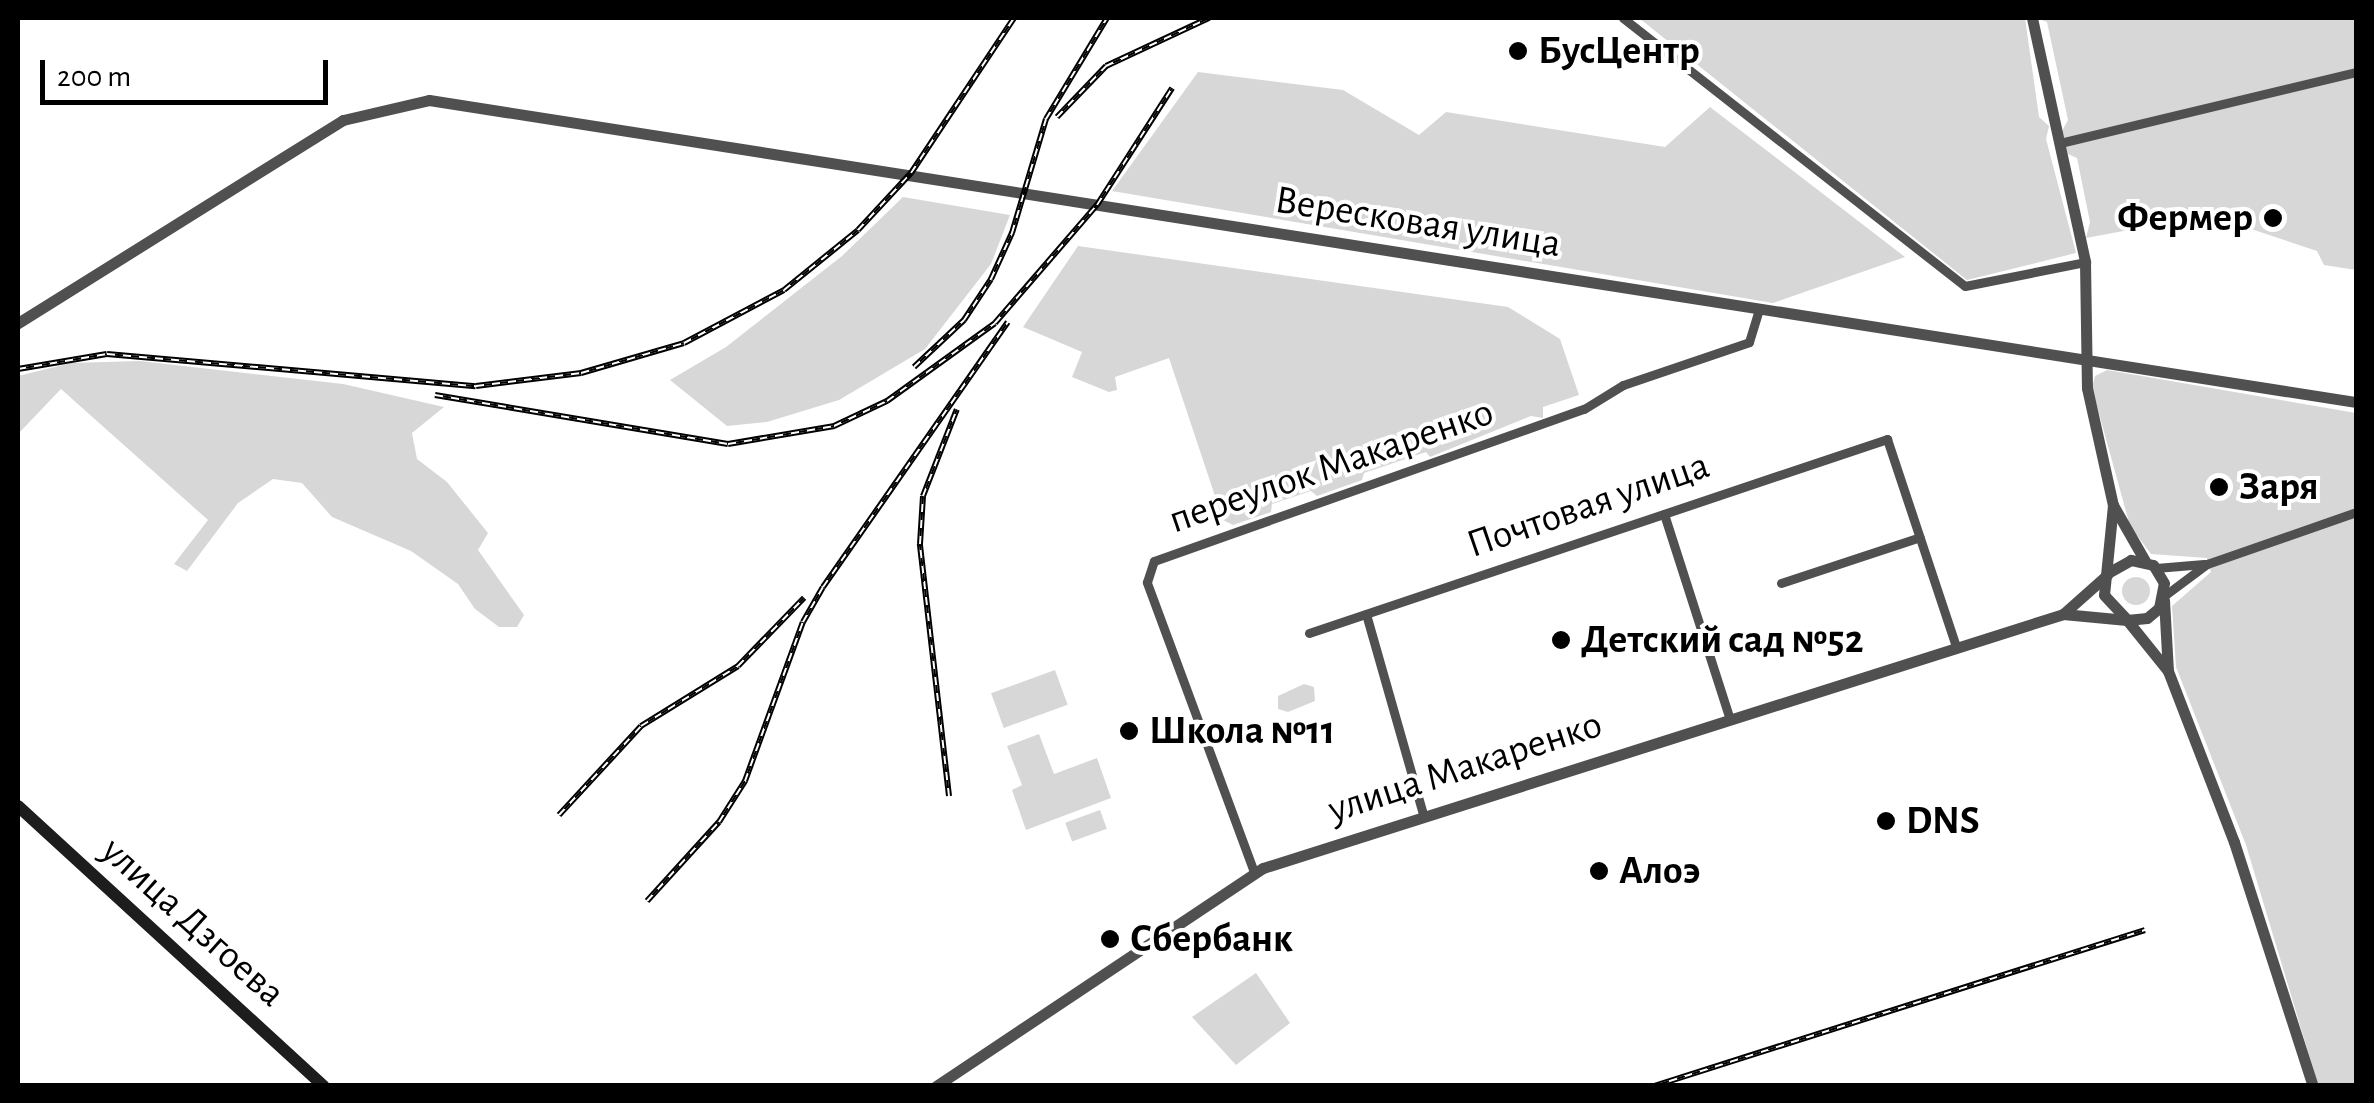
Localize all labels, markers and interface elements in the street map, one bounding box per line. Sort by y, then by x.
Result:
place label: БусЦентр [1538,27,1700,75]
scale bar [45,40,332,102]
marker: БусЦентр [1507,40,1529,62]
text: 200 m [57,62,131,92]
street label: Вересковая улица [1272,176,1564,268]
place label: Фермер [2117,194,2253,242]
marker: Фермер [2262,207,2284,229]
street label: переулок Макаренко [1163,388,1499,544]
street label: Почтовая улица [1461,441,1715,569]
place label: Заря [2239,463,2319,511]
marker: Заря [2208,476,2230,498]
place label: Детский сад №52 [1581,616,1863,664]
marker: Детский сад №52 [1550,629,1572,651]
street label: улица Макаренко [1322,700,1608,834]
place label: Школа №11 [1149,707,1335,755]
marker: Школа №11 [1118,720,1140,742]
place label: DNS [1906,797,1980,845]
marker: DNS [1875,810,1897,832]
street label: улица Дзгоева [91,827,295,1017]
place label: Алоэ [1619,847,1700,895]
marker: Алоэ [1588,860,1610,882]
place label: Сбербанк [1130,915,1293,963]
marker: Сбербанк [1099,928,1121,950]

